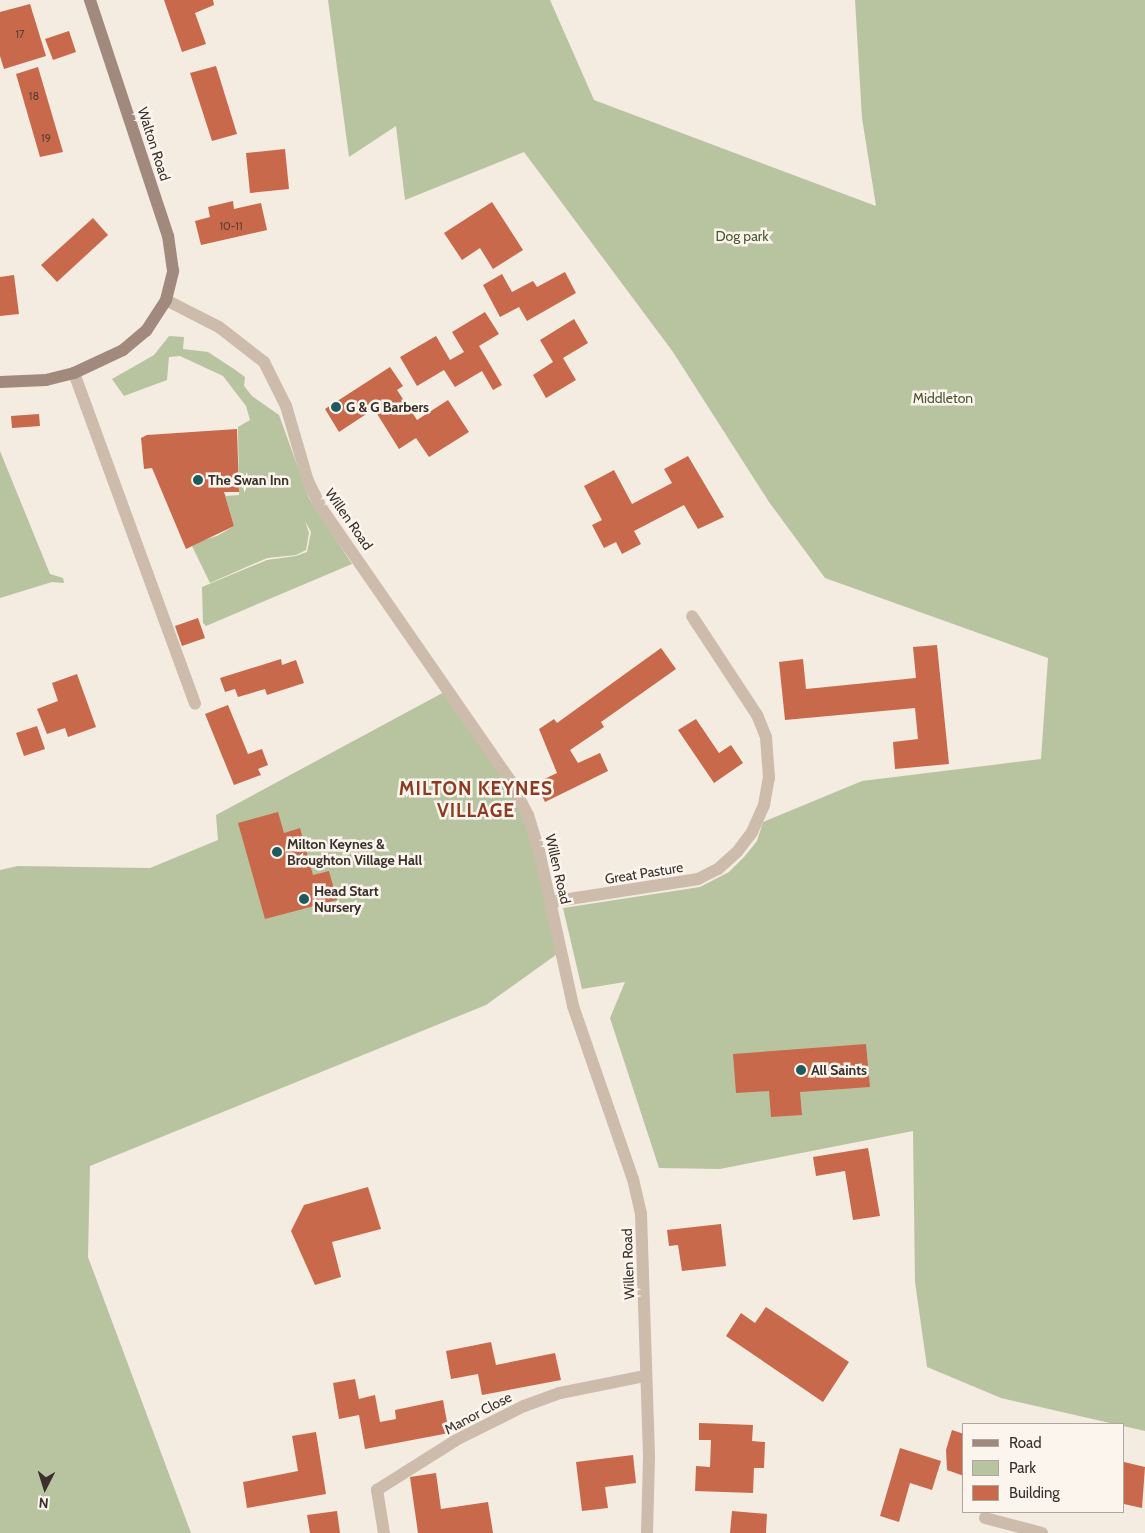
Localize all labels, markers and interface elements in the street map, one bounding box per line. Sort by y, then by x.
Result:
house number: 17 [15,27,25,41]
house number: 18 [29,89,39,103]
street label: Walton Road [134,105,174,183]
house number: 19 [41,131,51,145]
house number: 10-11 [220,219,242,233]
park label: Dog park [715,228,769,244]
park label: Middleton [913,390,973,406]
place label: G & G Barbers [346,399,429,415]
marker: G & G Barbers [330,401,342,413]
place label: The Swan Inn [208,472,289,488]
marker: The Swan Inn [192,474,204,486]
street label: Willen Road [322,485,376,553]
district label: MILTON KEYNES VILLAGE [397,778,555,822]
street label: Willen Road [542,832,574,906]
place label: Milton Keynes & Broughton Village Hall [287,836,422,869]
marker: Milton Keynes & Broughton Village Hall [271,846,283,858]
street label: Great Pasture [604,859,684,887]
place label: Head Start Nursery [314,883,379,916]
marker: Head Start Nursery [298,893,310,905]
place label: All Saints [811,1062,867,1078]
marker: All Saints [795,1064,807,1076]
street label: Willen Road [618,1228,638,1300]
street label: Manor Close [442,1388,514,1438]
legend [962,1423,1125,1513]
text: Road [1009,1434,1042,1452]
text: Park [1009,1459,1036,1477]
north arrow [20,1463,70,1513]
text: Building [1009,1484,1060,1502]
text: N [38,1494,49,1512]

